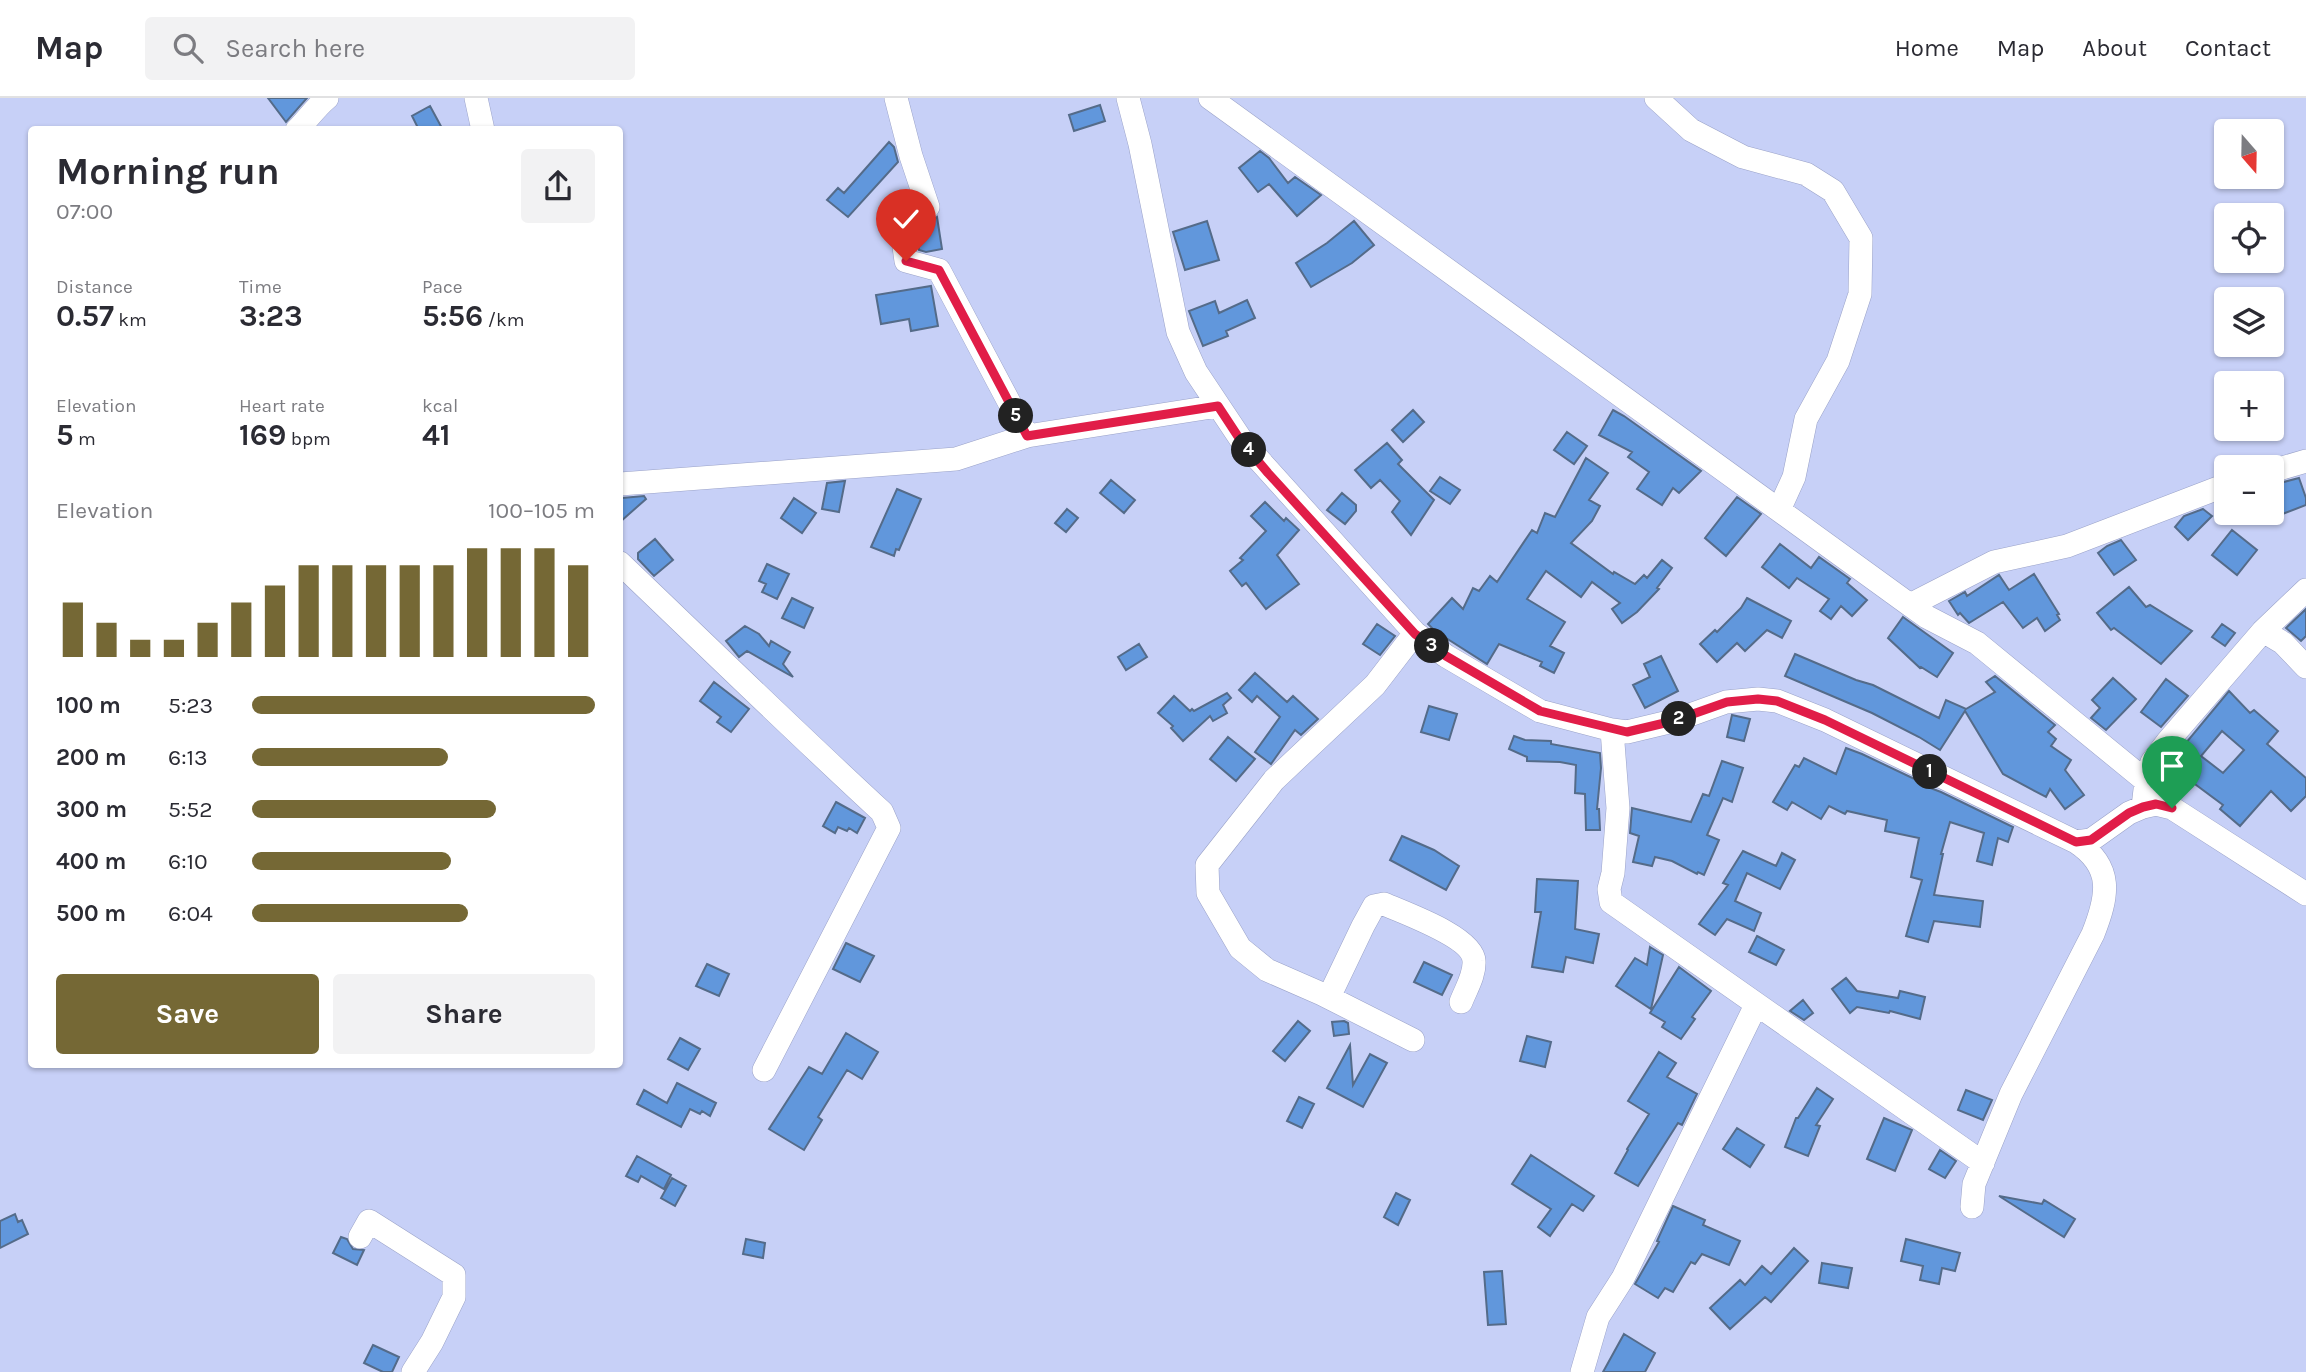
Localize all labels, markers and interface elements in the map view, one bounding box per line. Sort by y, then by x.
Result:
search box [145,17,635,80]
text: Map [35,29,103,67]
icon: search [169,29,207,67]
text: Search here [225,33,365,64]
text: Home [1895,34,1959,62]
text: Map [1997,34,2044,62]
text: About [2082,34,2147,62]
text: Contact [2185,34,2271,62]
north arrow [2214,119,2284,189]
map controls [2214,119,2284,525]
text: Morning run [56,149,280,194]
button: share [521,149,595,223]
pin [876,189,936,261]
text: 07:00 [56,198,113,225]
icon: check [887,200,925,238]
button: locate [2214,203,2284,273]
text: Distance [56,276,133,298]
text: Time [239,276,282,298]
text: Pace [422,276,463,298]
button: layers [2214,287,2284,357]
text: 0.57 [56,298,114,334]
text: 3:23 [239,298,303,334]
text: 5:56 [422,298,483,334]
text: km [114,309,147,331]
text: /km [483,309,524,331]
button: + [2214,371,2284,441]
text: Elevation [56,395,136,417]
text: Heart rate [239,395,325,417]
text: kcal [422,395,458,417]
pin: 5 [998,398,1034,434]
text: 5 [1010,404,1021,426]
text: 5 [56,417,73,453]
text: 169 [239,417,286,453]
text: 41 [422,417,451,453]
text: m [73,428,96,450]
text: bpm [286,428,331,450]
pin: 4 [1232,432,1266,468]
text: 4 [1243,438,1254,460]
button: − [2214,455,2284,525]
text: Elevation [56,497,153,524]
text: 100–105 m [488,497,595,524]
pin: 3 [1414,628,1450,664]
text: 3 [1426,634,1437,656]
text: 100 m [56,692,121,719]
text: 5:23 [168,692,213,719]
pin: 2 [1662,702,1696,736]
text: 2 [1673,707,1684,729]
pin [2142,736,2202,808]
text: 200 m [56,744,127,771]
text: 6:13 [168,744,208,771]
icon: arrive [2153,747,2191,785]
pin: 1 [1912,754,1948,790]
text: 1 [1926,760,1933,782]
text: 300 m [56,796,127,823]
text: 5:52 [168,796,213,823]
text: 400 m [56,848,126,875]
text: 6:10 [168,848,208,875]
text: 500 m [56,900,126,927]
text: 6:04 [168,900,213,927]
button: Save [56,974,319,1054]
button: Share [333,974,595,1054]

